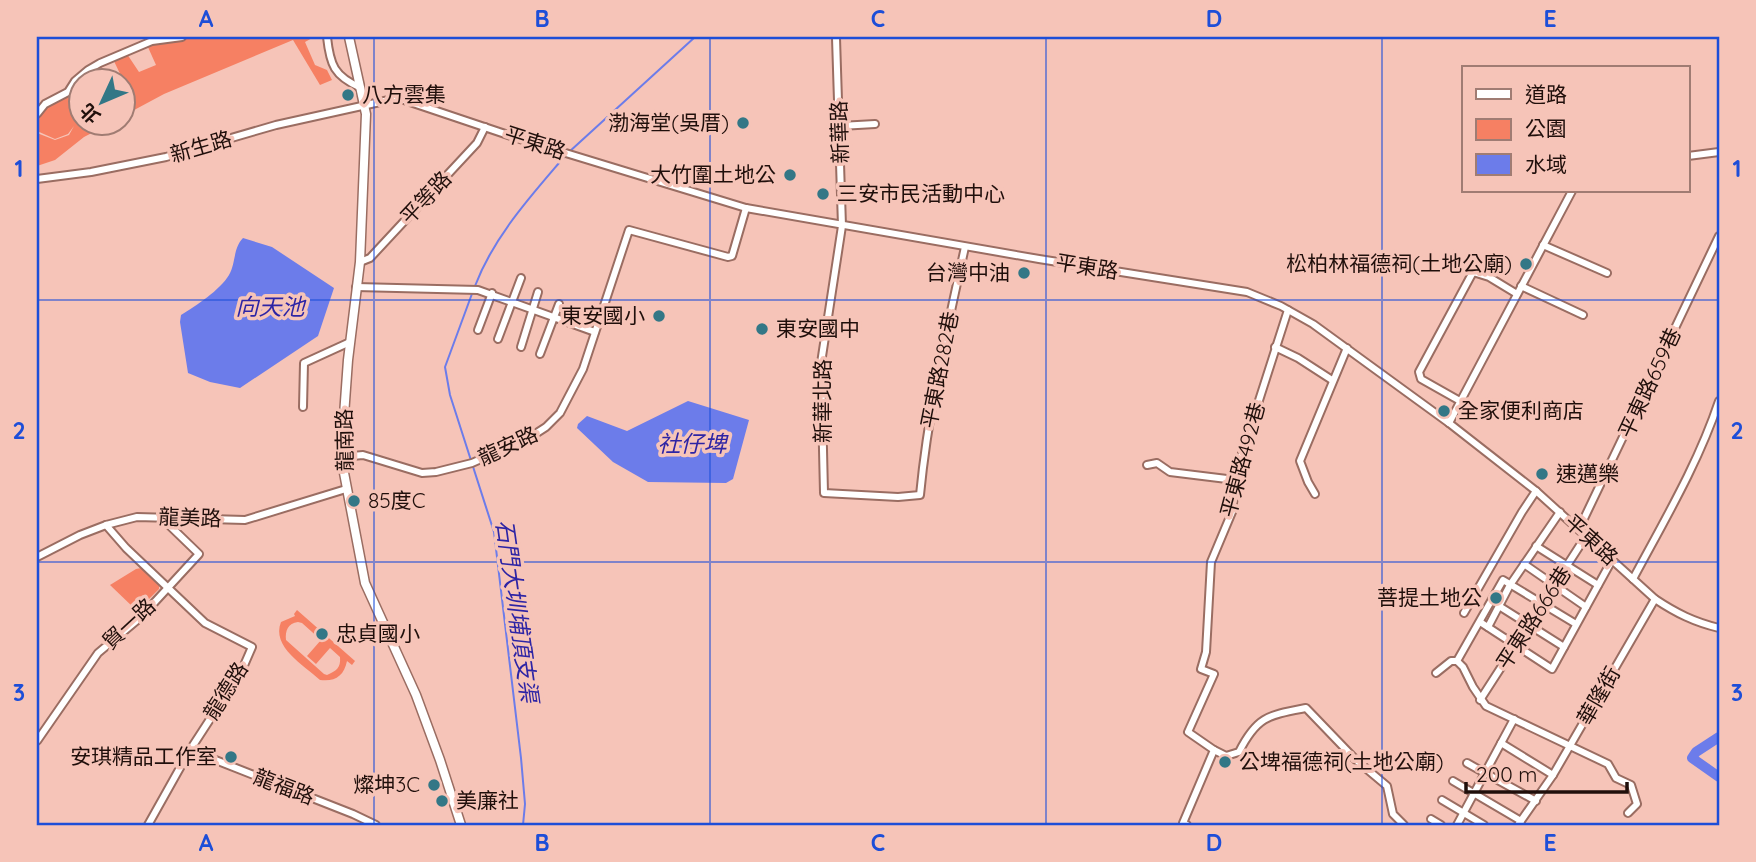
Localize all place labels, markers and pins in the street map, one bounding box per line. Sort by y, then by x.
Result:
place label: 八方雲集 [362,81,446,107]
marker: 八方雲集 [340,87,356,103]
place label: 渤海堂(吳厝) [608,109,729,135]
marker: 渤海堂(吳厝) [735,115,751,131]
place label: 大竹圍土地公 [650,161,776,187]
marker: 大竹圍土地公 [782,167,798,183]
place label: 三安市民活動中心 [837,180,1005,206]
marker: 三安市民活動中心 [815,186,831,202]
place label: 松柏林福德祠(土地公廟) [1286,250,1512,276]
marker: 松柏林福德祠(土地公廟) [1518,256,1534,272]
place label: 台灣中油 [926,259,1010,285]
marker: 台灣中油 [1016,265,1032,281]
place label: 東安國小 [561,302,645,328]
marker: 東安國小 [651,308,667,324]
place label: 東安國中 [776,315,860,341]
marker: 東安國中 [754,321,770,337]
place label: 全家便利商店 [1458,397,1584,423]
marker: 全家便利商店 [1436,403,1452,419]
place label: 速邁樂 [1556,460,1619,486]
marker: 速邁樂 [1534,466,1550,482]
place label: 85度C [368,487,426,513]
marker: 85度C [346,493,362,509]
place label: 菩提土地公 [1377,584,1482,610]
marker: 菩提土地公 [1488,590,1504,606]
place label: 忠貞國小 [336,620,420,646]
marker: 忠貞國小 [314,626,330,642]
place label: 安琪精品工作室 [70,743,217,769]
place label: 公埤福德祠(土地公廟) [1239,748,1444,774]
marker: 安琪精品工作室 [223,749,239,765]
marker: 公埤福德祠(土地公廟) [1217,754,1233,770]
place label: 燦坤3C [353,771,420,797]
marker: 燦坤3C [426,777,442,793]
place label: 美廉社 [456,787,519,813]
marker: 美廉社 [434,793,450,809]

